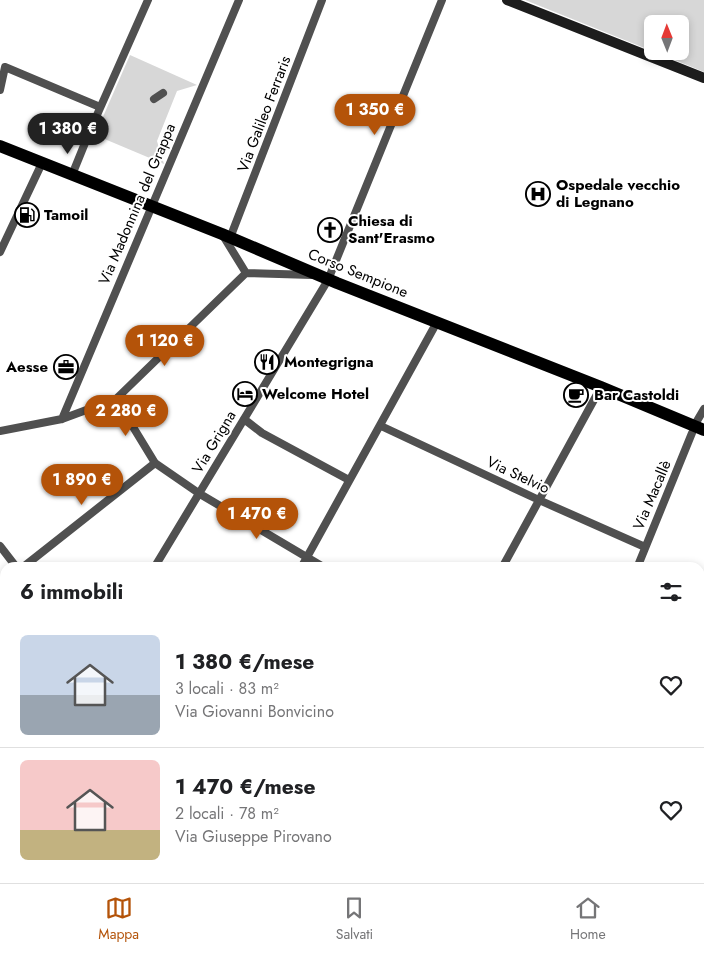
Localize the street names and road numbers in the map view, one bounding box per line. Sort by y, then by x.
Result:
street label: Via Galileo Ferraris [232,53,296,175]
street label: Via Madonnina del Grappa [93,120,181,288]
street label: Corso Sempione [305,243,412,303]
street label: Via Grigna [187,406,241,478]
street label: Via Stelvio [483,451,553,499]
street label: Via Macallè [627,456,677,533]

